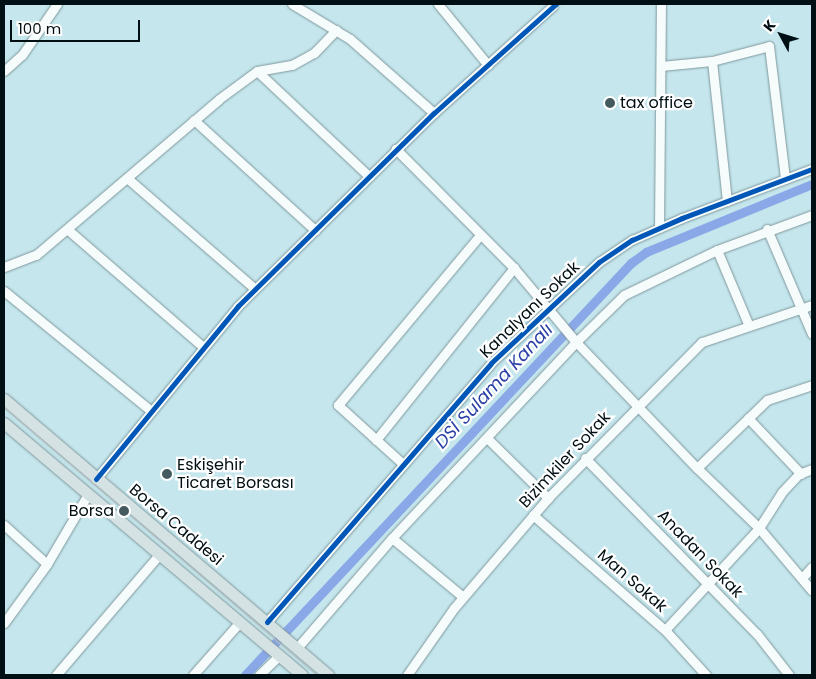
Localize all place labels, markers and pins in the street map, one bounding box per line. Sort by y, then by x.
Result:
place label: tax office [620,93,693,113]
marker: tax office [604,97,616,109]
place label: Eskişehir Ticaret Borsası [177,455,294,493]
marker: Eskişehir Ticaret Borsası [161,468,173,480]
place label: Borsa [69,501,114,521]
marker: Borsa [118,505,130,517]

